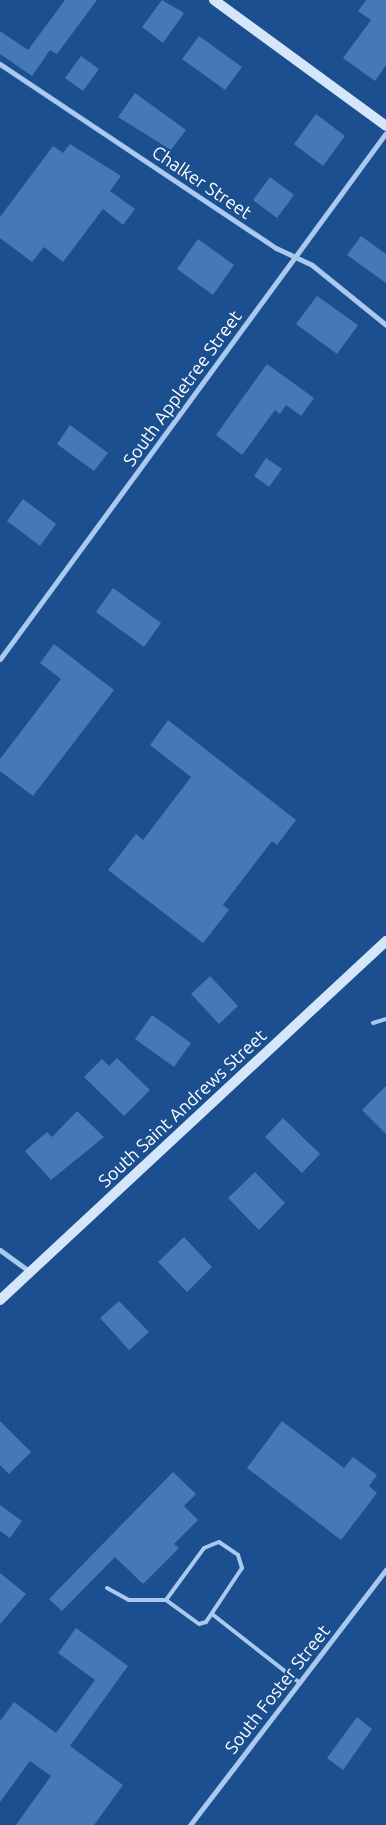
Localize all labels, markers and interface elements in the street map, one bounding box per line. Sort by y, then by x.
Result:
street label: Chalker Street [148,141,256,223]
street label: South Appletree Street [118,306,246,470]
street label: South Saint Andrews Street [94,1025,270,1191]
street label: South Foster Street [220,1620,334,1758]

